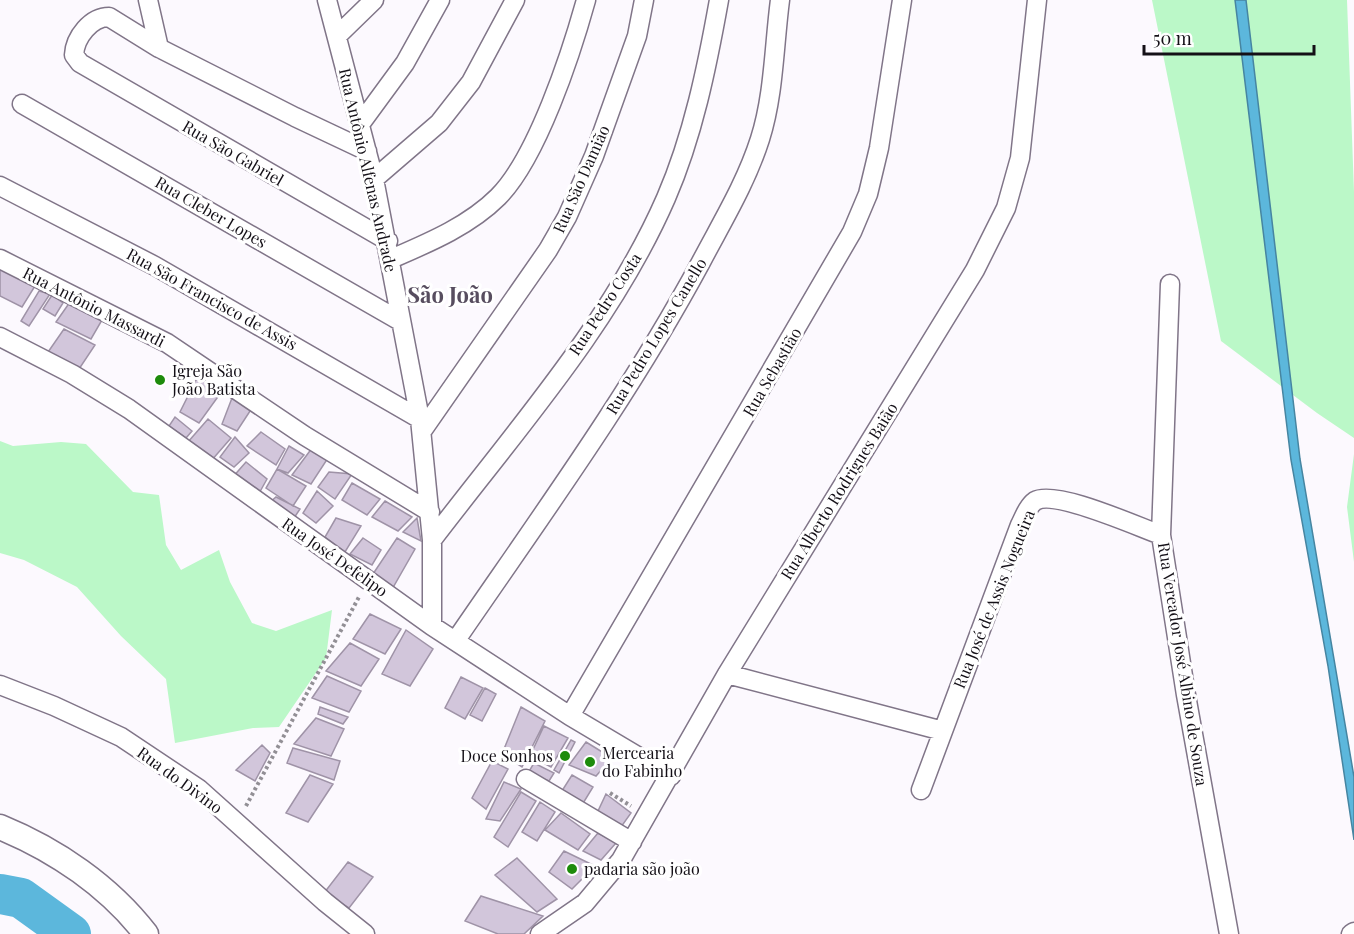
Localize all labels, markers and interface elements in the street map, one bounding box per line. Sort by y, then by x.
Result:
scale bar [1144,18,1314,56]
text: 50 m [1153,26,1192,50]
street label: Rua Antônio Alfenas Andrade [335,66,402,274]
street label: Rua São Gabriel [179,115,288,190]
street label: Rua São Damião [547,121,614,236]
street label: Rua Cleber Lopes [152,171,271,252]
street label: Rua São Francisco de Assis [123,243,301,354]
street label: Rua Pedro Costa [564,248,646,359]
street label: Rua Pedro Lopes Canello [601,254,711,418]
street label: Rua Antônio Massardi [20,262,169,352]
district label: São João [407,279,493,309]
street label: Rua Sebastião [738,323,806,420]
place label: Igreja São João Batista [171,360,256,399]
marker: Igreja São João Batista [153,373,167,387]
street label: Rua Alberto Rodrigues Baião [775,398,902,583]
street label: Rua José de Assis Nogueira [948,506,1039,691]
street label: Rua José Defelipo [278,512,392,601]
street label: Rua Vereador José Albino de Souza [1154,541,1213,787]
street label: Rua do Divino [133,742,227,818]
place label: Mercearia do Fabinho [602,742,683,781]
place label: Doce Sonhos [461,745,553,766]
marker: Doce Sonhos [558,749,572,763]
marker: Mercearia do Fabinho [583,755,597,769]
place label: padaria são joão [584,858,700,879]
marker: padaria são joão [565,862,579,876]

